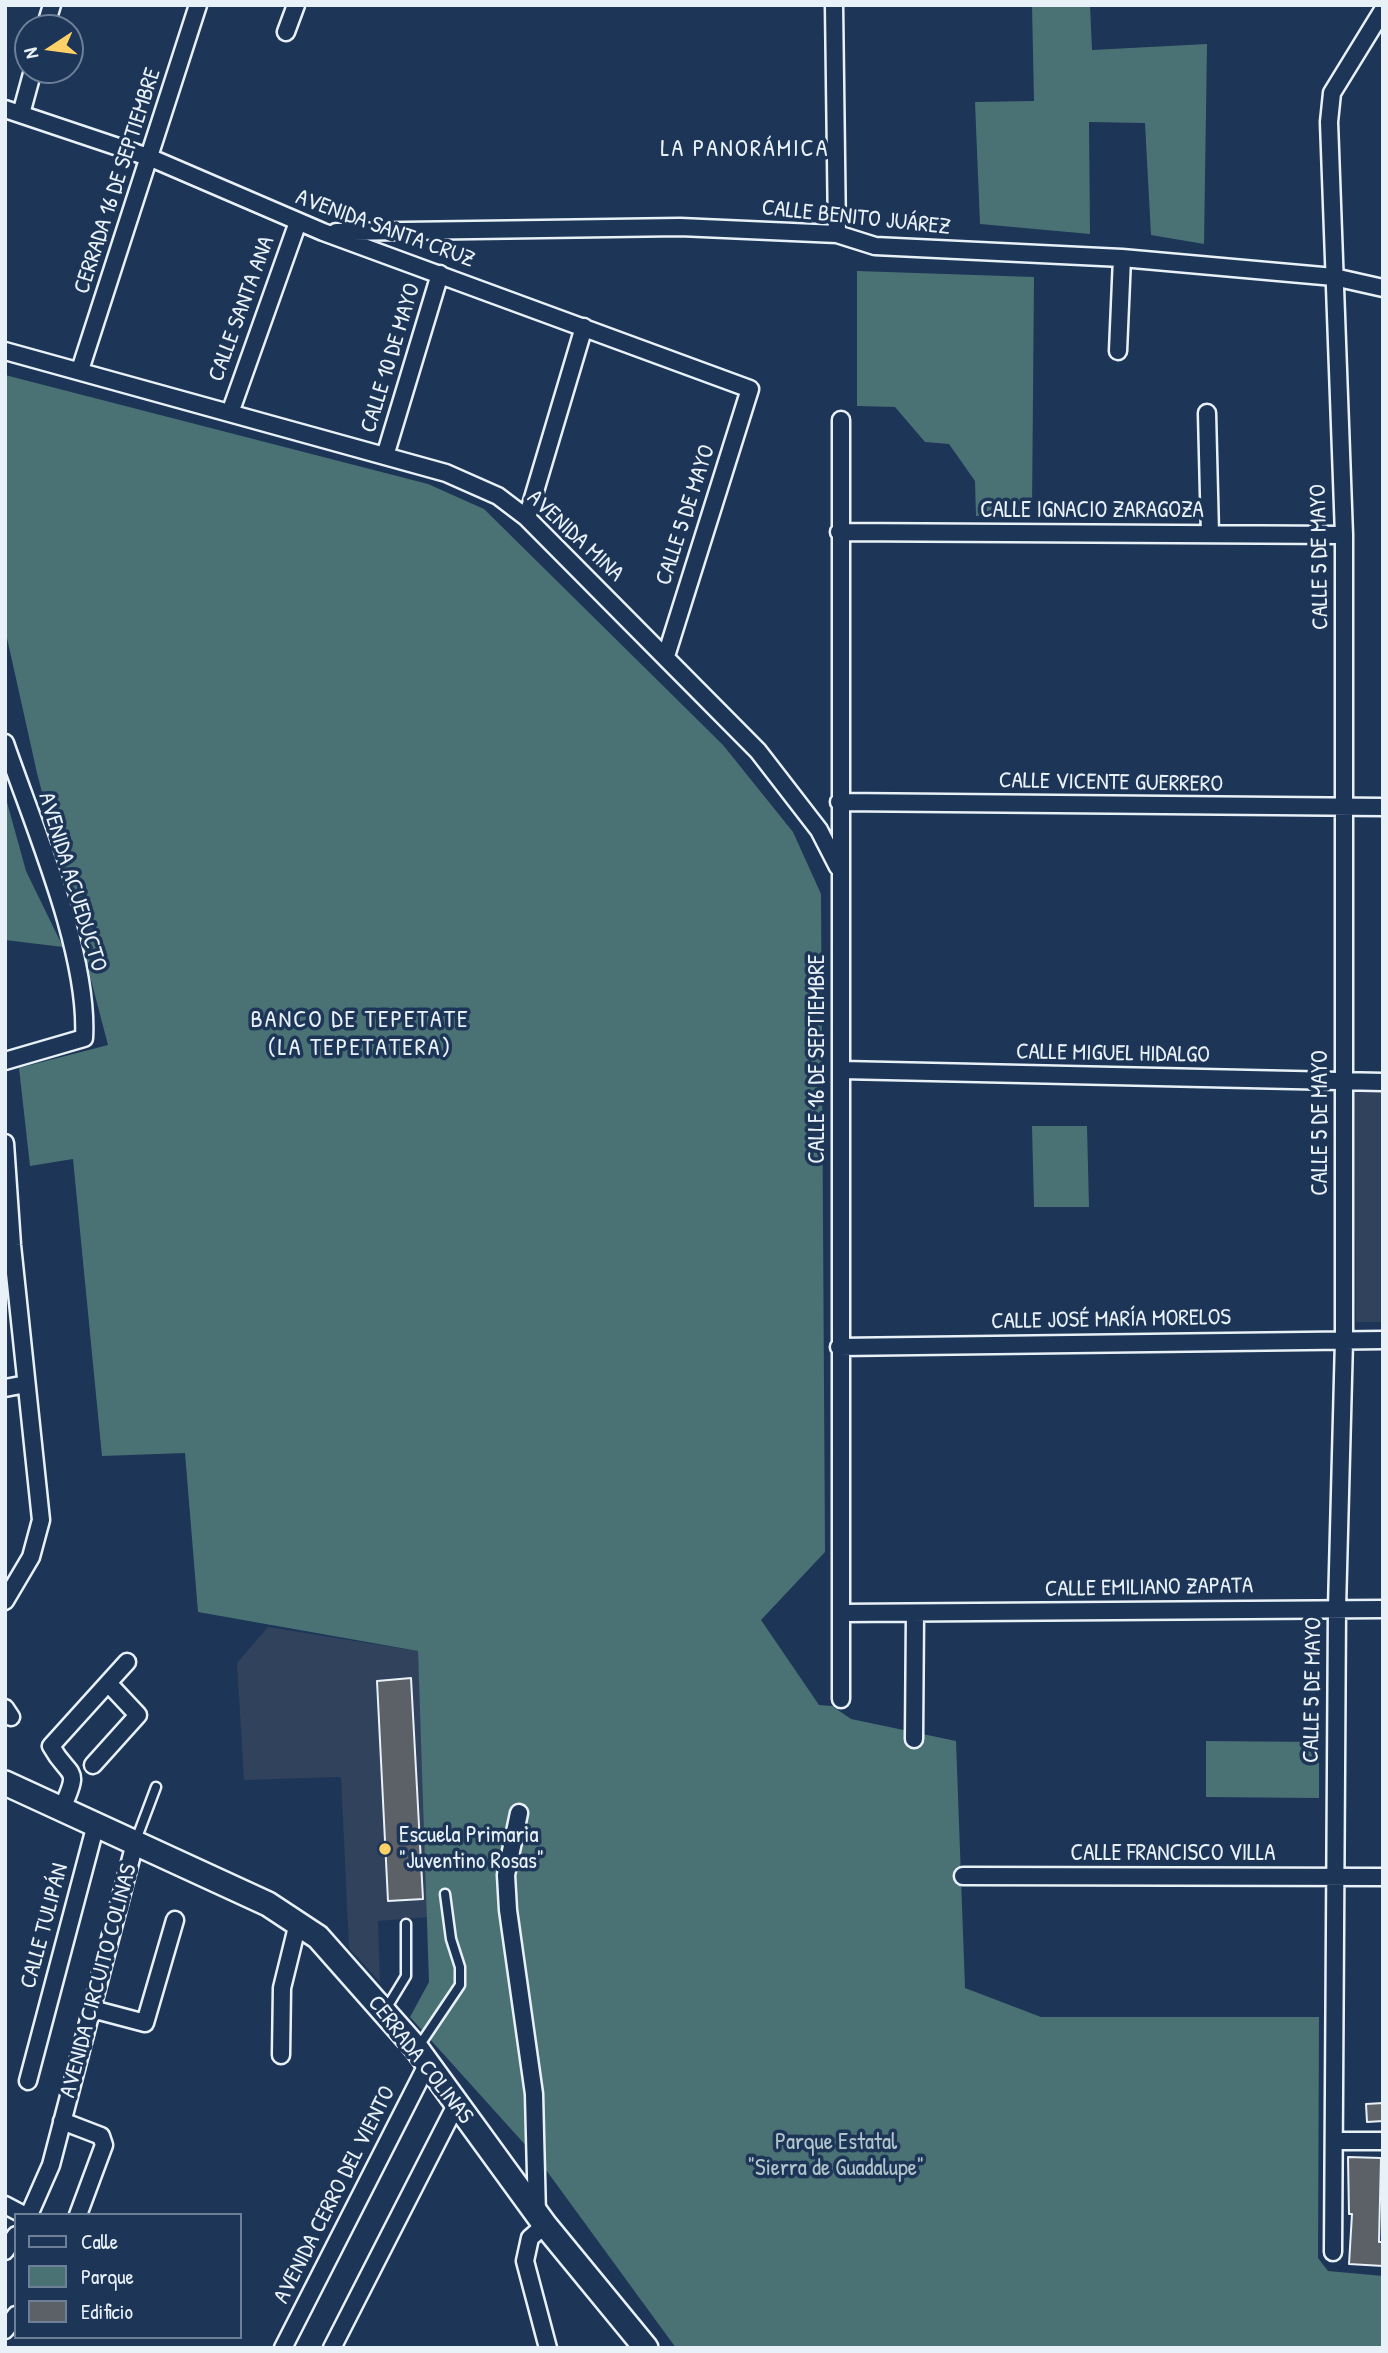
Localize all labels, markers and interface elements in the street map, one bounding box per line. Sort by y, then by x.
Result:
north arrow [14,14,84,84]
text: N [17,45,44,61]
street label: CERRADA 16 DE SEPTIEMBRE [68,65,168,297]
district label: LA PANORÁMICA [662,136,828,164]
street label: AVENIDA SANTA CRUZ [292,184,478,274]
street label: CALLE BENITO JUÁREZ [760,194,952,242]
street label: CALLE SANTA ANA [203,233,281,385]
street label: CALLE 10 DE MAYO [355,280,427,436]
street label: CALLE 5 DE MAYO [650,441,722,589]
street label: AVENIDA MINA [521,484,629,588]
street label: CALLE 5 DE MAYO [1305,484,1335,630]
street label: CALLE IGNACIO ZARAGOZA [980,497,1204,525]
street label: CALLE VICENTE GUERRERO [999,767,1223,799]
street label: AVENIDA ACUEDUCTO [32,789,112,975]
street label: CALLE 16 DE SEPTIEMBRE [804,954,832,1164]
district label: BANCO DE TEPETATE (LA TEPETATERA) [253,1007,467,1063]
street label: CALLE MIGUEL HIDALGO [1016,1039,1210,1069]
street label: CALLE 5 DE MAYO [1307,1050,1335,1196]
street label: CALLE JOSÉ MARÍA MORELOS [991,1304,1231,1336]
street label: CALLE EMILIANO ZAPATA [1045,1572,1253,1604]
street label: CALLE 5 DE MAYO [1298,1617,1328,1763]
place label: Escuela Primaria "Juventino Rosas" [399,1822,544,1876]
street label: CALLE FRANCISCO VILLA [1071,1840,1275,1868]
marker: Escuela Primaria "Juventino Rosas" [377,1841,393,1857]
street label: CALLE TULIPÁN [15,1860,75,1992]
street label: AVENIDA CIRCUITO COLINAS [55,1861,143,2101]
street label: CERRADA COLINAS [361,1990,479,2130]
street label: AVENIDA CERRO DEL VIENTO [268,2082,402,2308]
park label: Parque Estatal "Sierra de Guadalupe" [748,2129,924,2183]
legend [14,2213,242,2339]
text: Calle [81,2227,118,2256]
text: Parque [81,2262,134,2291]
text: Edificio [81,2297,133,2326]

